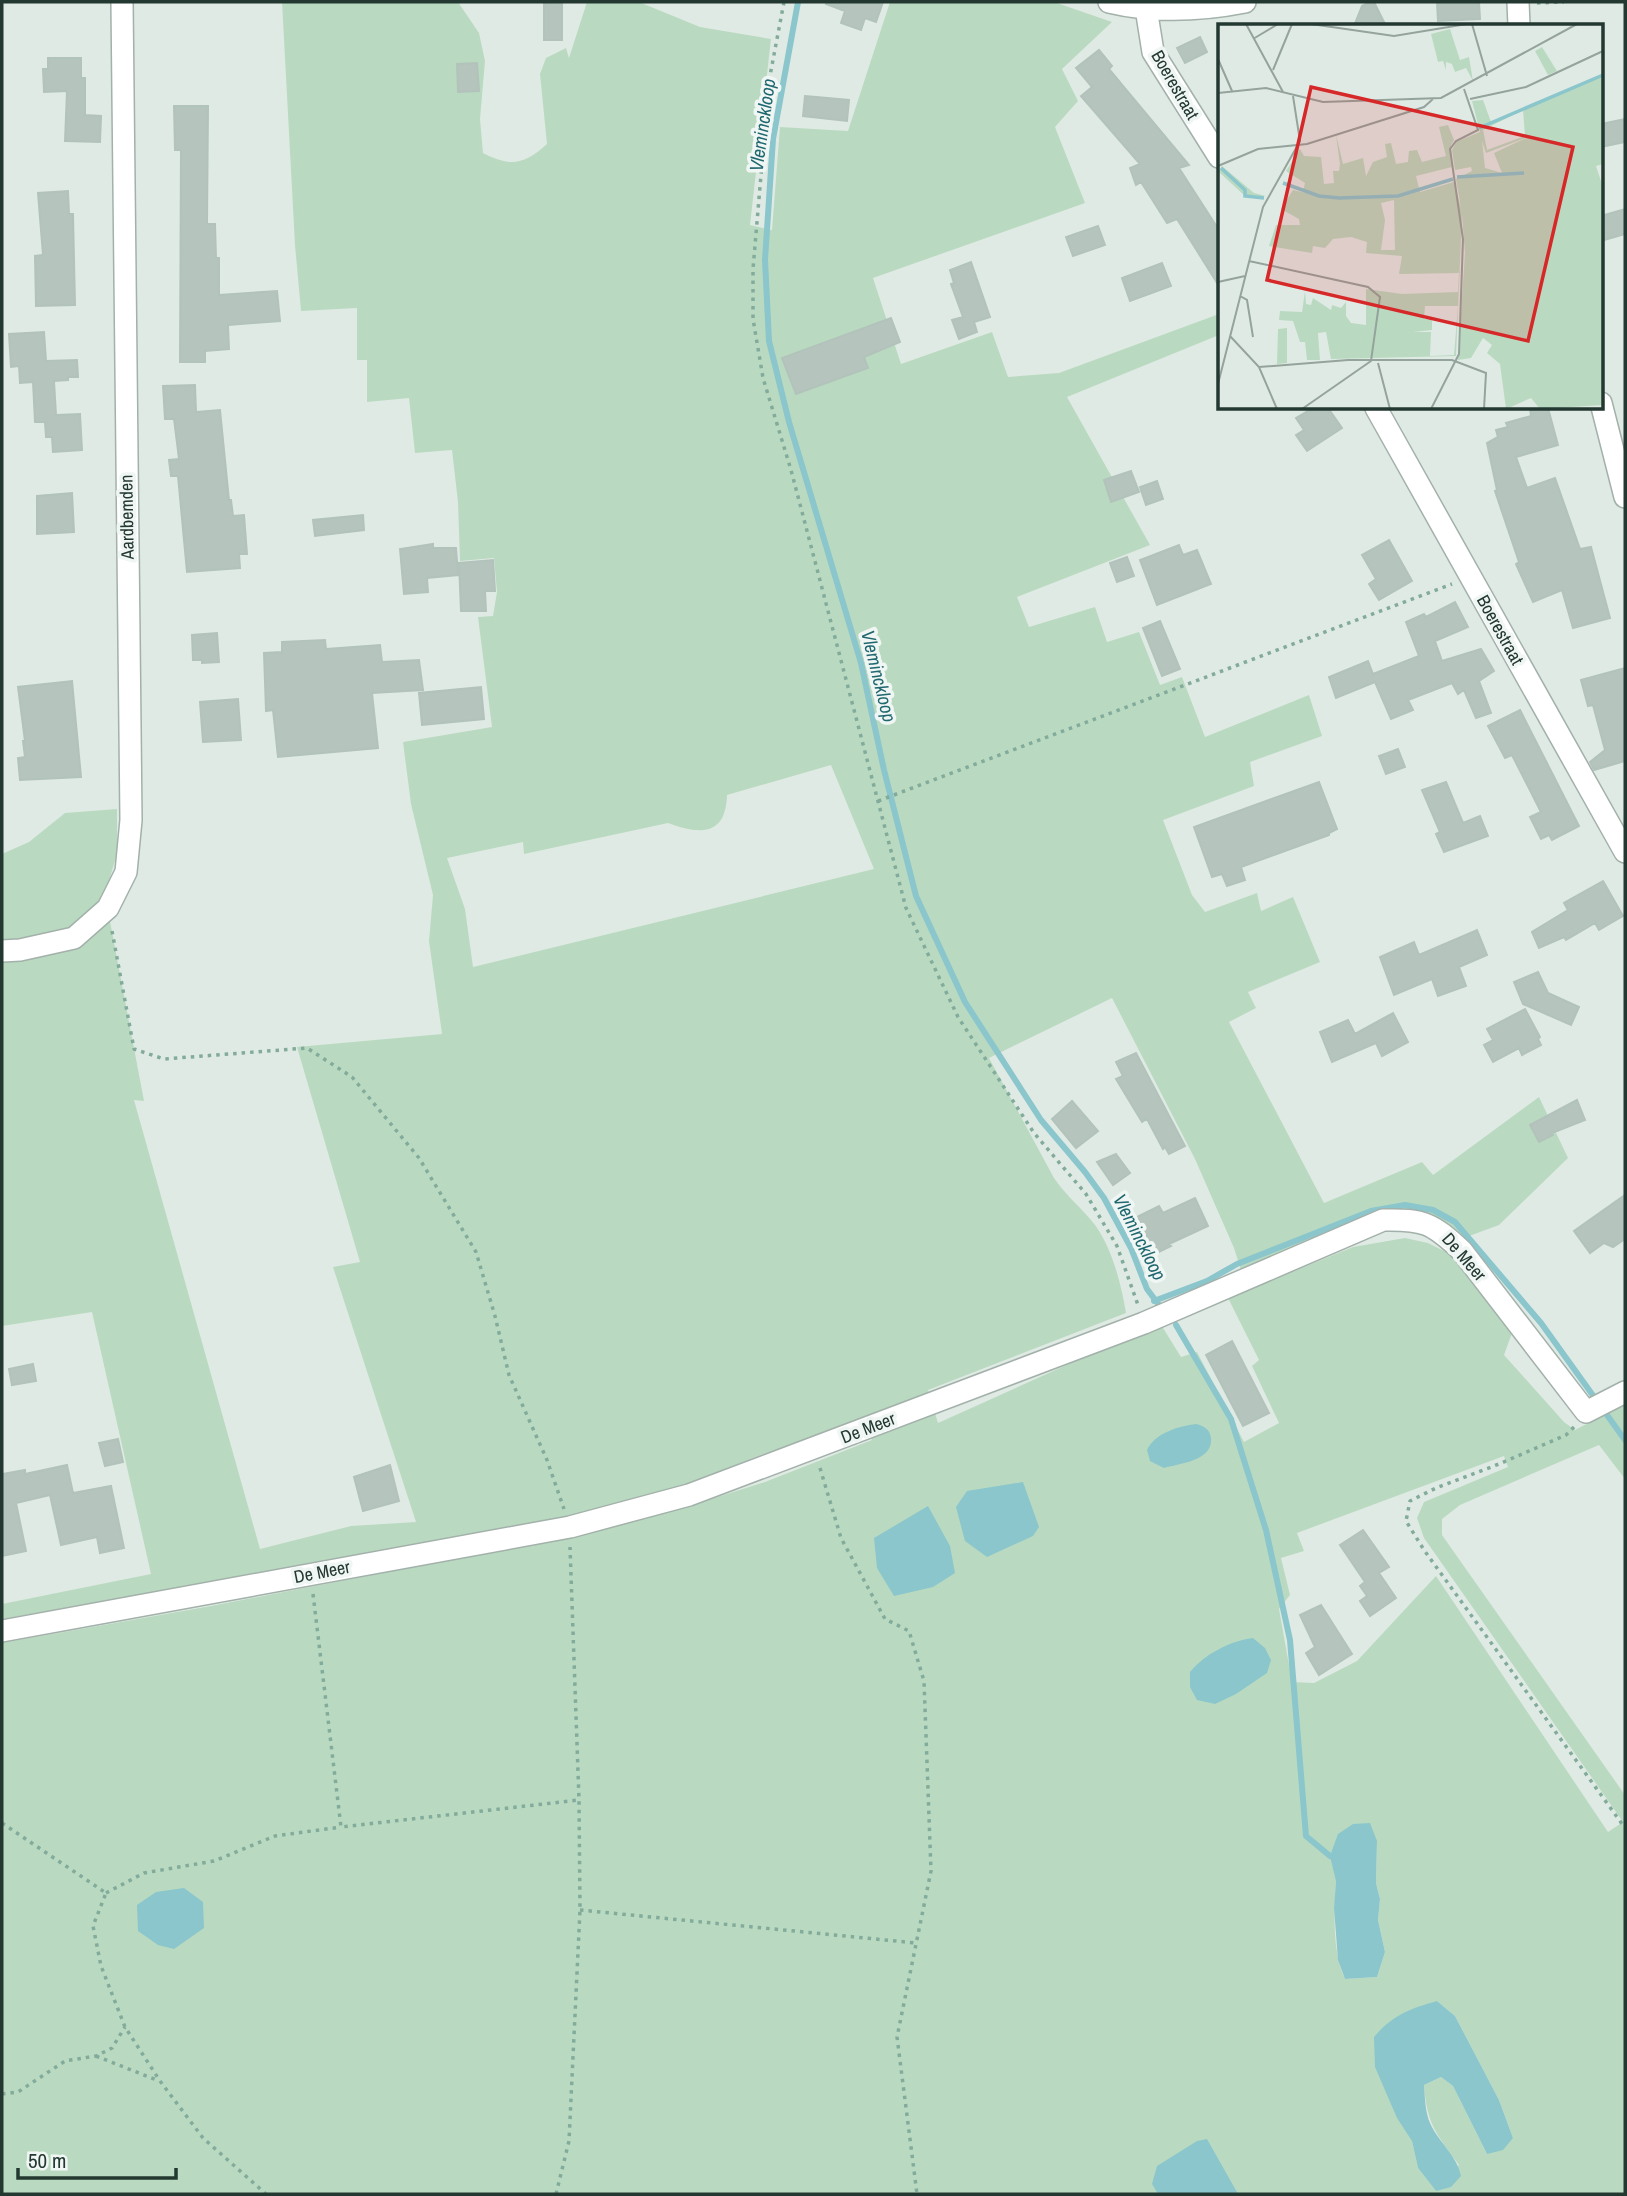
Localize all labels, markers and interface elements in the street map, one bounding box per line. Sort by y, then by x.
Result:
inset map [1218,24,1602,410]
street label: Boerestraat [1146,45,1205,124]
water label: Vleminckloop [743,77,781,173]
street label: Aardbemden [113,475,140,560]
street label: Boerestraat [1471,590,1530,669]
water label: Vleminckloop [855,627,903,725]
water label: Vleminckloop [1107,1189,1173,1285]
street label: De Meer [1436,1227,1492,1286]
street label: De Meer [837,1406,899,1449]
street label: De Meer [292,1554,352,1589]
scale bar [18,2136,175,2180]
text: 50 m [28,2146,66,2175]

